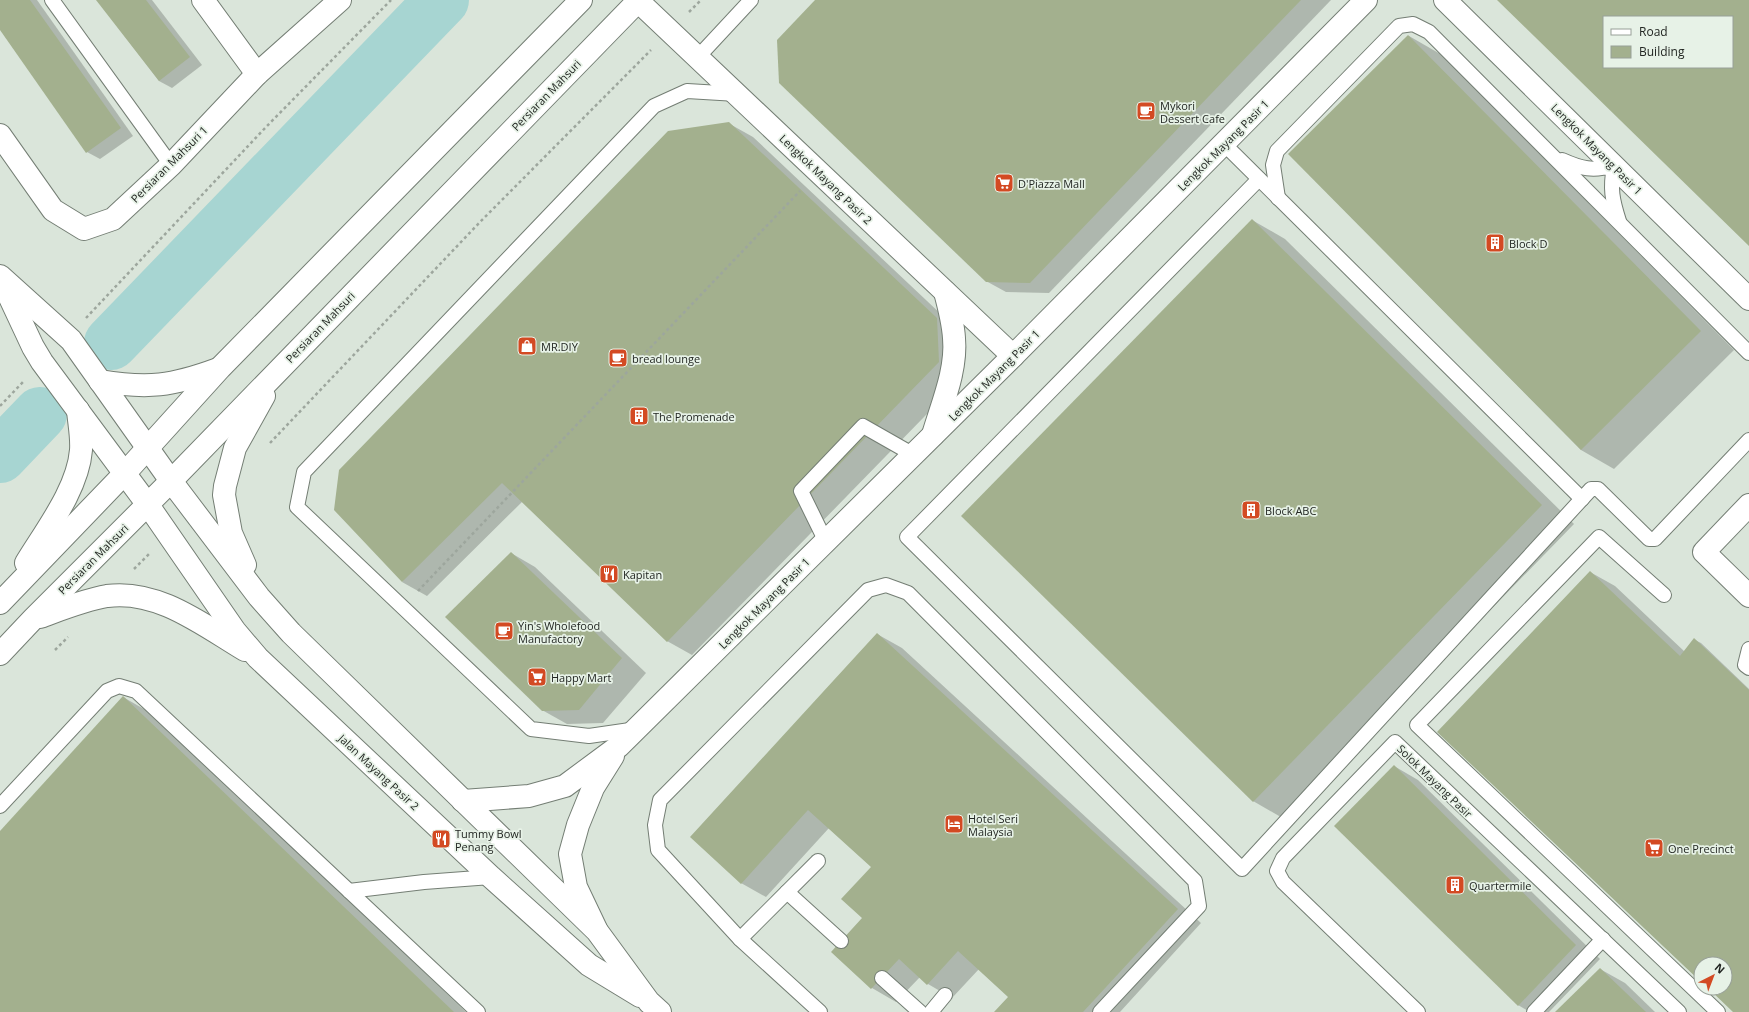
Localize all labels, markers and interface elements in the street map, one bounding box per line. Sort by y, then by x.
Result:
legend [1603,16,1733,68]
text: Road [1639,23,1668,40]
text: Building [1639,43,1685,60]
street label: Persiaran Mahsuri [508,56,584,134]
street label: Lengkok Mayang Pasir 1 [1174,96,1272,194]
place label: Mykori Dessert Cafe [1160,98,1225,126]
cafe icon: Mykori Dessert Cafe [1135,100,1157,122]
street label: Lengkok Mayang Pasir 1 [1548,100,1646,198]
street label: Persiaran Mahsuri 1 [127,122,211,206]
street label: Lengkok Mayang Pasir 2 [776,131,876,227]
supermarket icon: D'Piazza Mall [993,172,1015,194]
place label: D'Piazza Mall [1018,176,1085,191]
building icon: Block D [1484,232,1506,254]
place label: Block D [1509,236,1547,251]
street label: Persiaran Mahsuri [282,288,358,366]
street label: Lengkok Mayang Pasir 1 [945,326,1043,424]
shop icon: MR.DIY [516,335,538,357]
place label: MR.DIY [541,339,579,354]
cafe icon: bread lounge [607,347,629,369]
place label: bread lounge [632,351,700,366]
building icon: The Promenade [628,405,650,427]
place label: The Promenade [653,409,735,424]
building icon: Block ABC [1240,499,1262,521]
place label: Block ABC [1265,503,1316,518]
street label: Persiaran Mahsuri [55,521,131,597]
street label: Lengkok Mayang Pasir 1 [715,554,813,652]
restaurant icon: Kapitan [598,563,620,585]
place label: Kapitan [623,567,662,582]
place label: Yin's Wholefood Manufactory [518,618,600,646]
cafe icon: Yin's Wholefood Manufactory [493,620,515,642]
supermarket icon: Happy Mart [526,666,548,688]
place label: Happy Mart [551,670,612,685]
street label: Jalan Mayang Pasir 2 [335,730,423,813]
street label: Solok Mayang Pasir [1394,741,1476,821]
place label: Hotel Seri Malaysia [968,811,1018,839]
hotel icon: Hotel Seri Malaysia [943,813,965,835]
place label: Tummy Bowl Penang [455,826,522,854]
restaurant icon: Tummy Bowl Penang [430,828,452,850]
supermarket icon: One Precinct [1643,837,1665,859]
place label: One Precinct [1668,841,1734,856]
building icon: Quartermile [1444,874,1466,896]
place label: Quartermile [1469,878,1531,893]
north arrow [1693,956,1733,996]
text: N [1712,960,1728,977]

